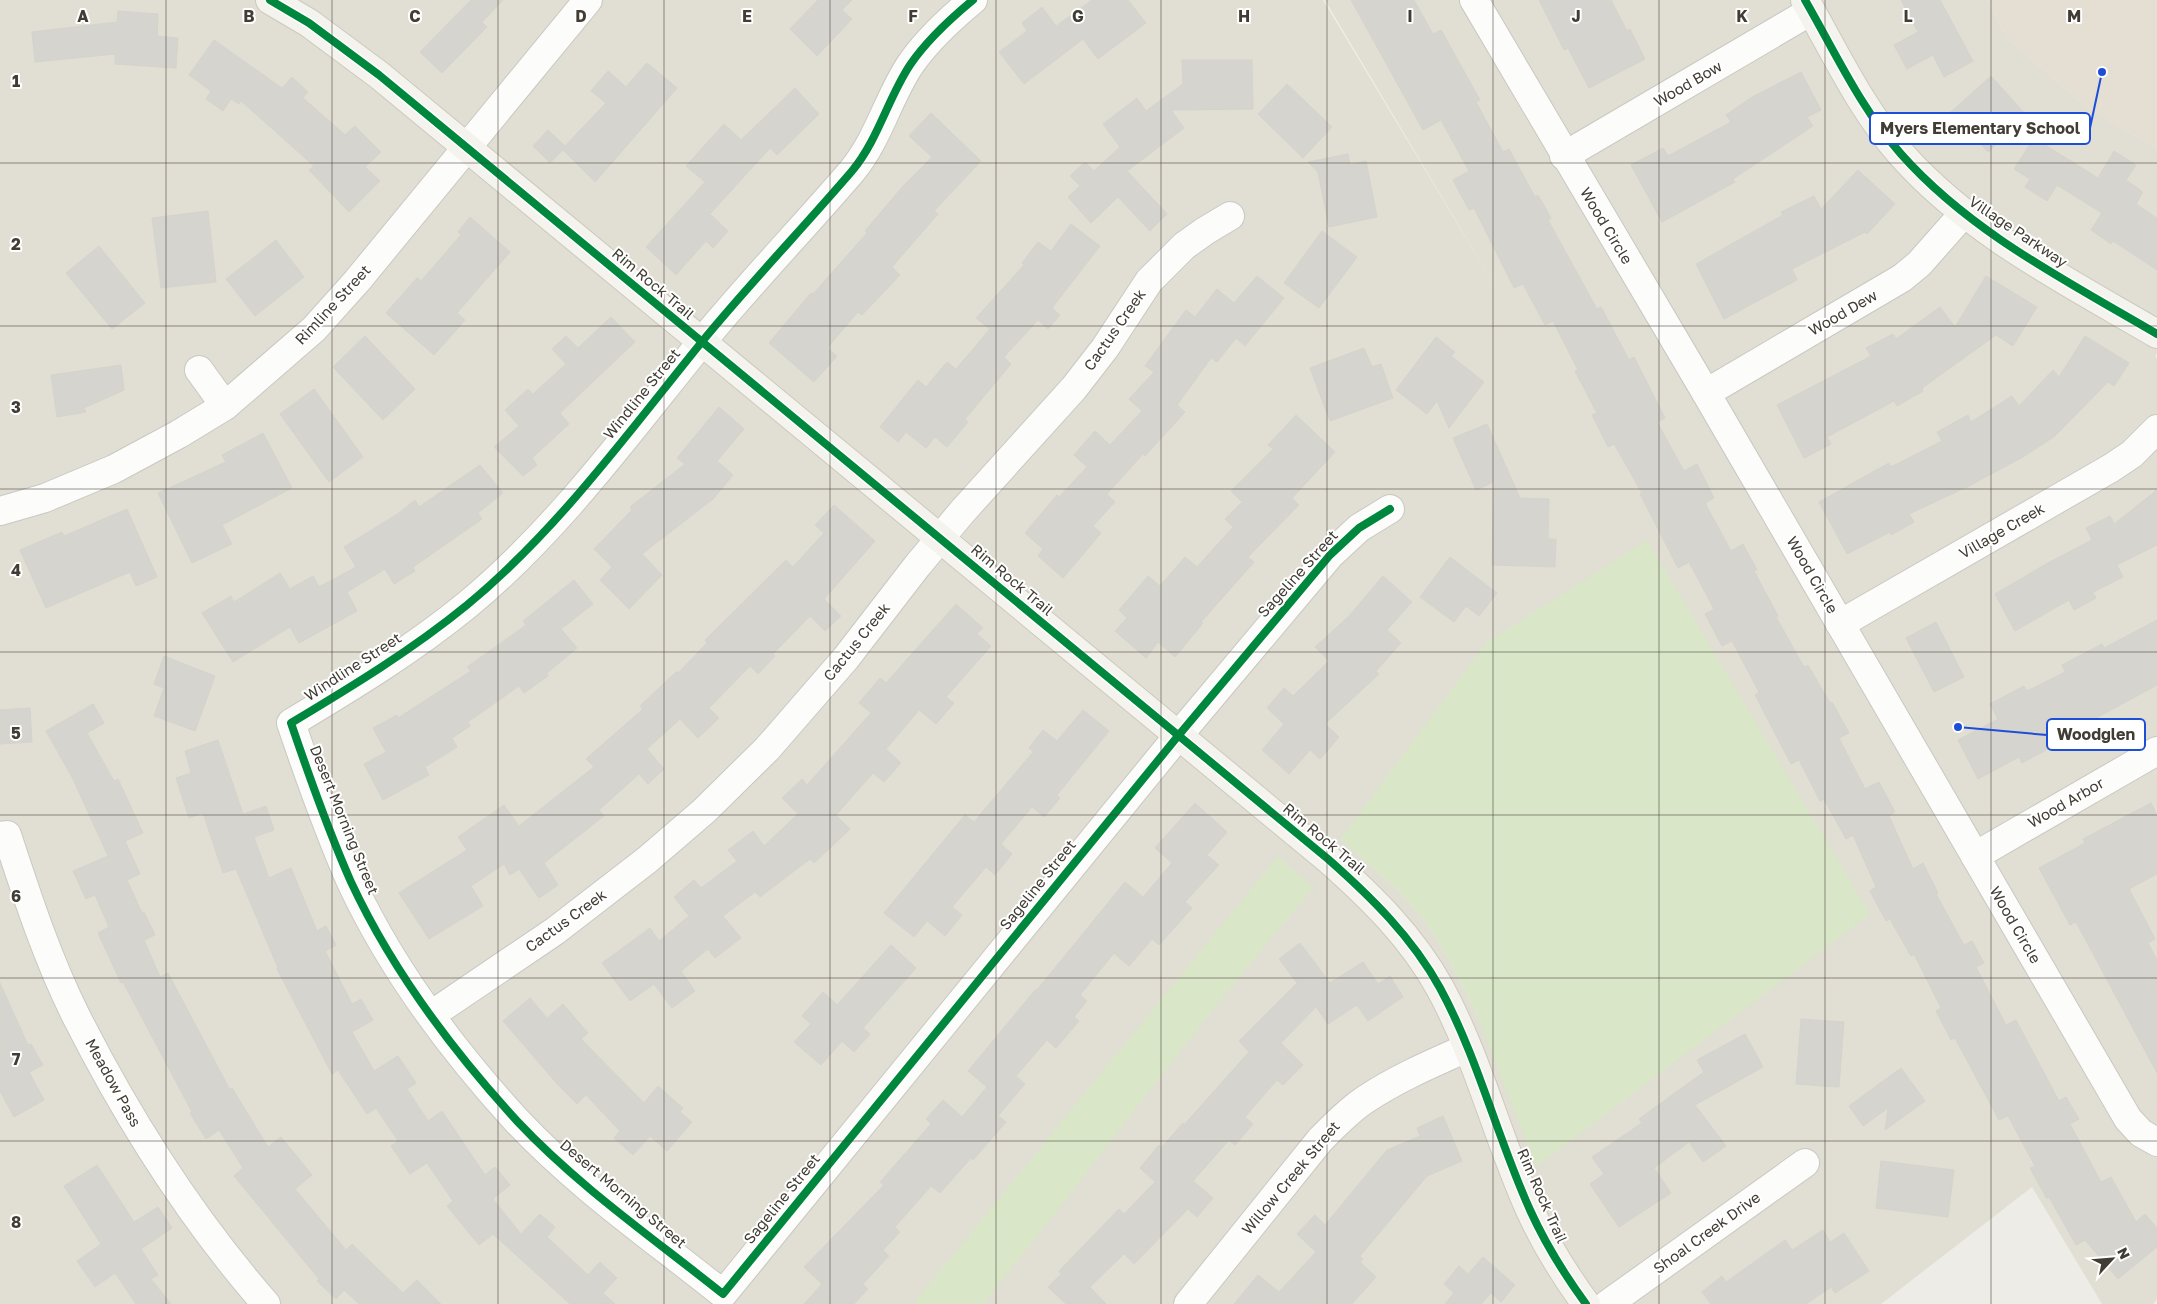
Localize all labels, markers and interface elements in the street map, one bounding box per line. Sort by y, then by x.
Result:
text: A [77,6,89,26]
text: B [243,6,255,26]
text: C [409,6,421,26]
text: D [575,6,587,26]
text: E [742,6,752,26]
text: F [908,6,918,26]
text: G [1072,6,1084,26]
text: H [1238,6,1250,26]
text: I [1407,6,1413,26]
text: J [1571,6,1581,26]
text: K [1736,6,1748,26]
text: L [1903,6,1913,26]
text: M [2067,6,2081,26]
street label: Wood Bow [1650,56,1725,110]
text: 1 [12,71,20,91]
callout: Myers Elementary School [1870,113,2090,144]
text: Myers Elementary School [1880,118,2081,138]
street label: Wood Circle [1577,184,1637,267]
street label: Village Parkway [1966,192,2072,271]
text: 2 [11,234,21,254]
street label: Rim Rock Trail [609,244,699,323]
street label: Rimline Street [291,261,374,348]
street label: Cactus Creek [1079,285,1149,374]
street label: Wood Dew [1805,285,1880,339]
street label: Windline Street [599,344,683,442]
text: 3 [11,397,21,417]
street label: Village Creek [1956,498,2048,562]
street label: Sageline Street [1253,526,1341,621]
street label: Wood Circle [1784,533,1842,617]
street label: Rim Rock Trail [968,540,1058,619]
text: 4 [11,560,21,580]
street label: Cactus Creek [819,598,894,684]
street label: Windline Street [301,628,404,704]
callout: Woodglen [2047,719,2145,750]
text: 5 [11,723,21,743]
text: Woodglen [2057,724,2135,744]
street label: Desert Morning Street [307,742,383,897]
street label: Wood Arbor [2024,773,2107,831]
street label: Rim Rock Trail [1280,799,1370,878]
street label: Sageline Street [995,836,1079,933]
street label: Wood Circle [1987,883,2045,967]
street label: Cactus Creek [522,885,610,956]
text: 6 [11,886,21,906]
street label: Meadow Pass [82,1035,146,1130]
text: 7 [12,1049,21,1069]
street label: Willow Creek Street [1238,1117,1343,1238]
street label: Desert Morning Street [557,1135,690,1251]
street label: Rim Rock Trail [1514,1145,1572,1246]
street label: Sageline Street [739,1150,823,1247]
street label: Shoal Creek Drive [1650,1187,1764,1277]
text: 8 [11,1212,21,1232]
north arrow [2087,1234,2137,1284]
text: N [2114,1245,2134,1262]

